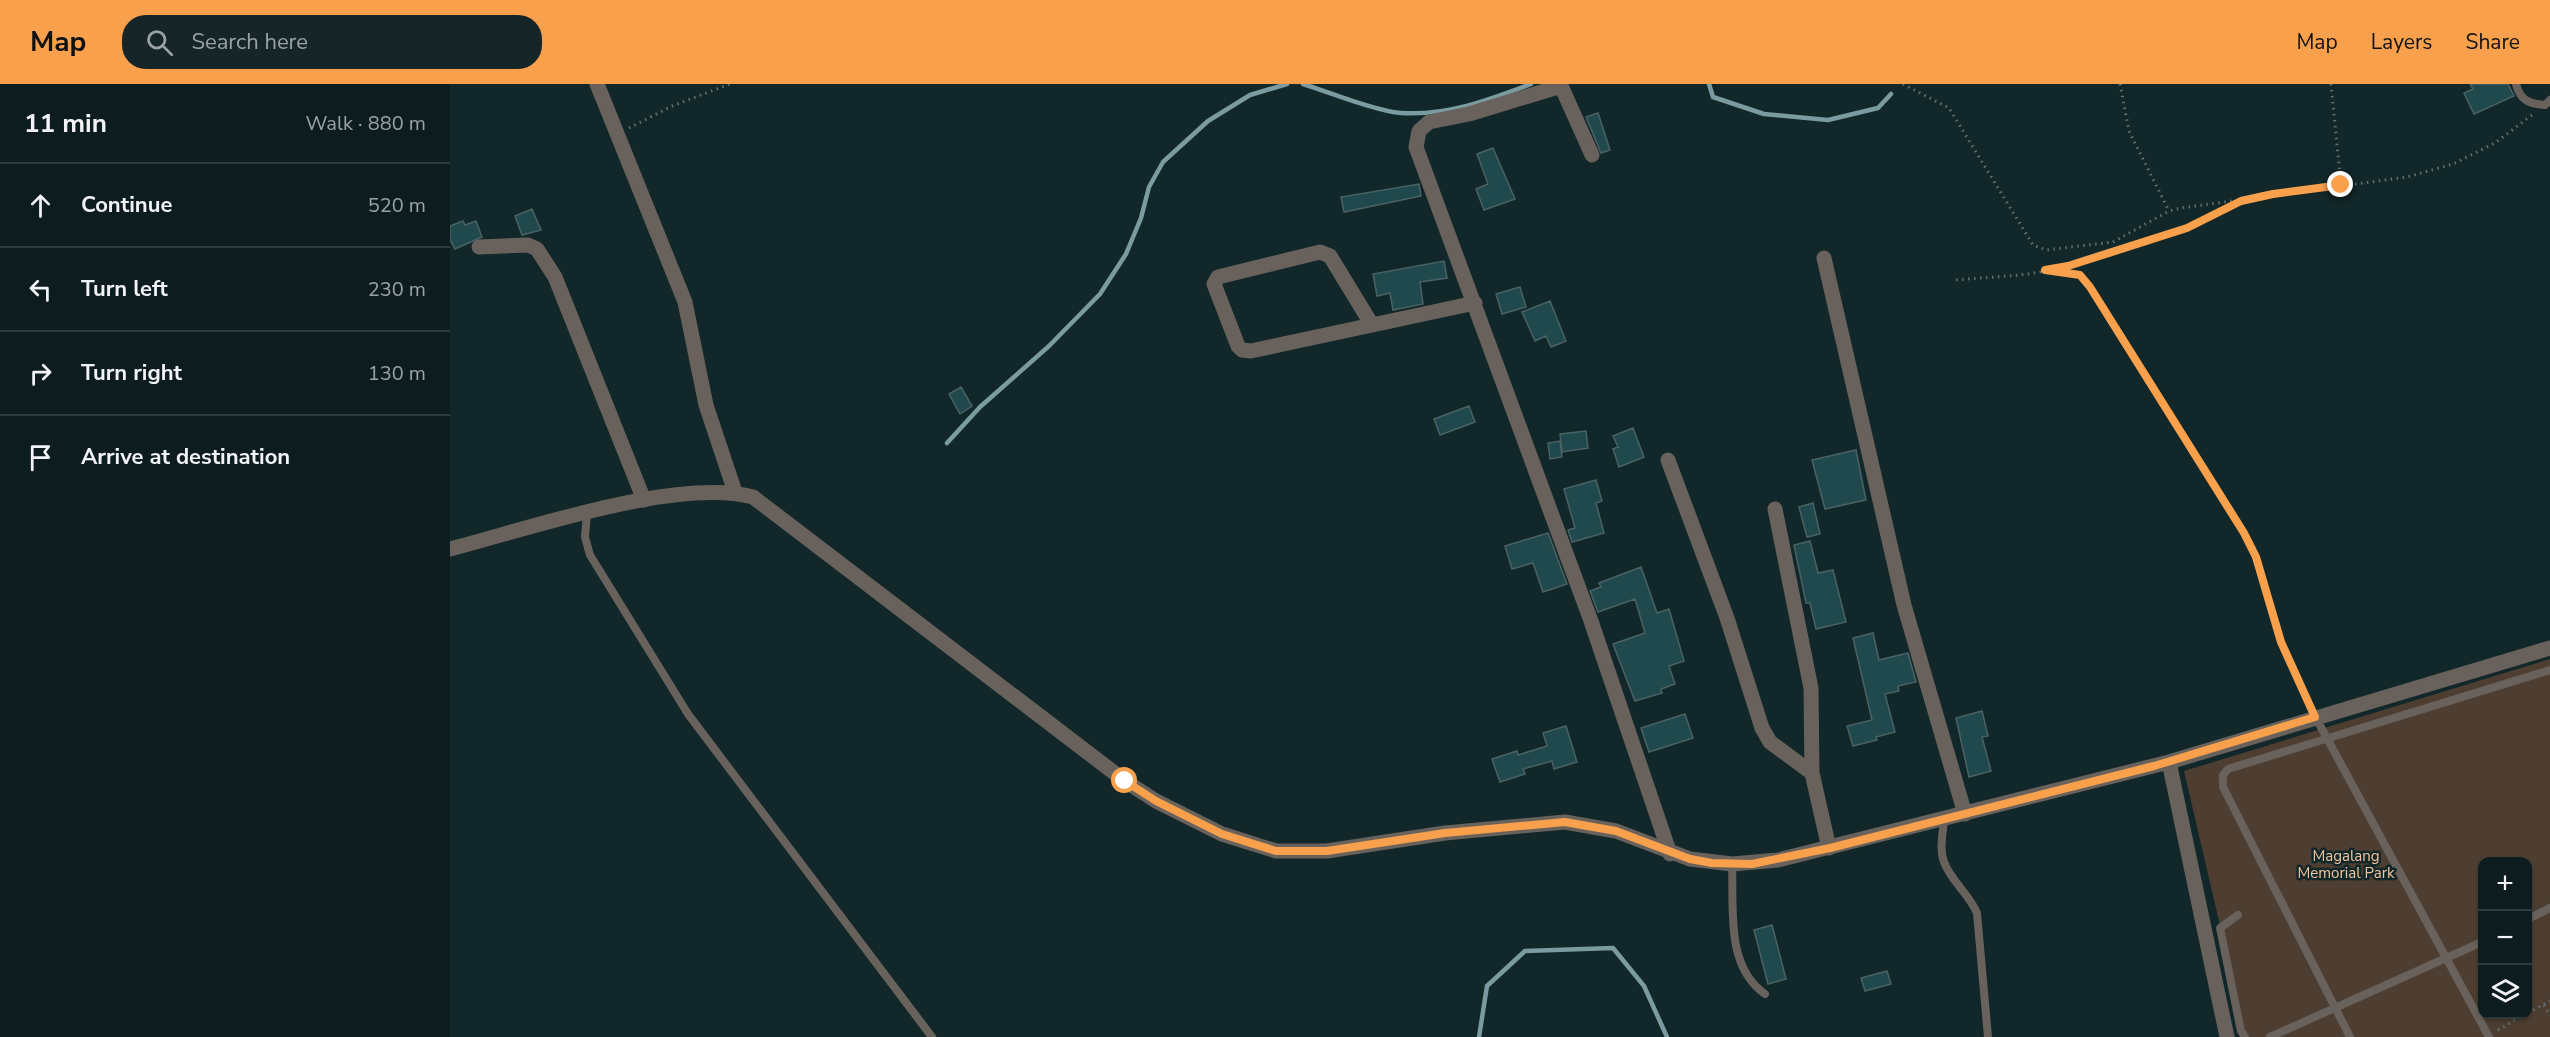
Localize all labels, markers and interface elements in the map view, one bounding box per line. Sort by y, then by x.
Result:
search box [122,15,542,69]
text: Map [30,23,86,61]
icon: search [143,26,176,59]
text: Search here [191,27,308,57]
text: Map [2296,28,2338,56]
text: Layers [2371,28,2432,56]
text: Share [2465,28,2520,56]
text: 11 min [24,106,107,141]
text: Walk · 880 m [306,110,426,137]
route end [2327,171,2353,197]
icon: ahead [24,189,57,222]
text: Continue [81,190,172,220]
text: 520 m [368,192,426,219]
icon: left [24,273,57,306]
text: Turn left [81,274,168,304]
text: 230 m [368,276,426,303]
icon: right [24,357,57,390]
text: Turn right [81,358,182,388]
text: 130 m [368,360,426,387]
icon: arrive [24,441,57,474]
text: Arrive at destination [81,442,290,472]
route start [1111,767,1137,793]
park label: Magalang Memorial Park [2297,846,2395,883]
map controls [2478,857,2532,1019]
button: + [2478,857,2532,911]
button: − [2478,911,2532,965]
button: layers [2478,965,2532,1019]

